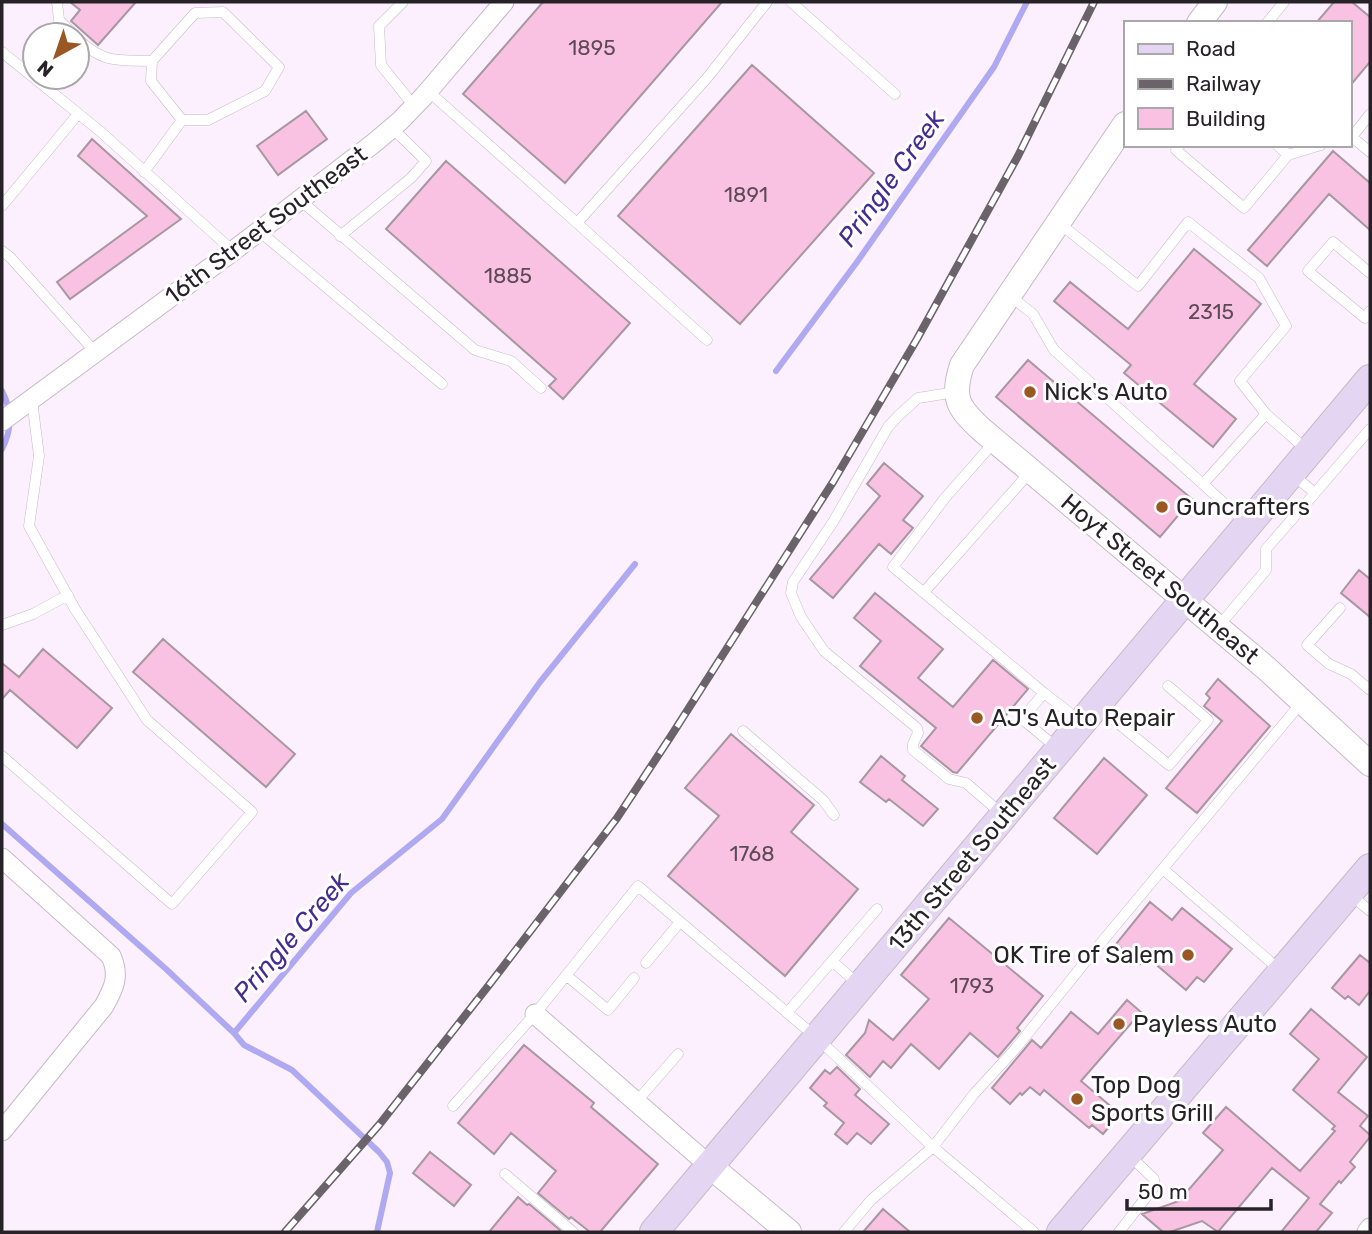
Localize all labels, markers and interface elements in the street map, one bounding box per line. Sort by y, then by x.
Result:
north arrow [21,21,91,91]
legend [1124,21,1351,147]
house number: 1895 [568,35,616,60]
text: Road [1186,36,1236,61]
text: N [33,55,58,82]
text: Railway [1186,71,1261,96]
water label: Pringle Creek [832,104,952,253]
text: Building [1186,106,1266,131]
street label: 16th Street Southeast [160,140,372,310]
house number: 1891 [724,182,768,207]
house number: 1885 [484,263,532,288]
house number: 2315 [1188,299,1234,324]
place label: Nick's Auto [1044,378,1168,406]
marker: Nick's Auto [1022,384,1038,400]
street label: Hoyt Street Southeast [1055,488,1265,670]
place label: Guncrafters [1176,493,1310,521]
marker: Guncrafters [1154,499,1170,515]
place label: AJ's Auto Repair [991,704,1175,732]
marker: AJ's Auto Repair [969,710,985,726]
street label: 13th Street Southeast [882,751,1062,957]
house number: 1768 [729,841,775,866]
water label: Pringle Creek [227,866,356,1008]
place label: OK Tire of Salem [993,941,1174,969]
marker: OK Tire of Salem [1180,947,1196,963]
house number: 1793 [950,973,994,998]
place label: Payless Auto [1133,1010,1277,1038]
marker: Payless Auto [1111,1016,1127,1032]
place label: Top Dog Sports Grill [1091,1071,1214,1127]
marker: Top Dog Sports Grill [1069,1091,1085,1107]
scale bar [1127,1168,1270,1212]
text: 50 m [1138,1179,1188,1204]

